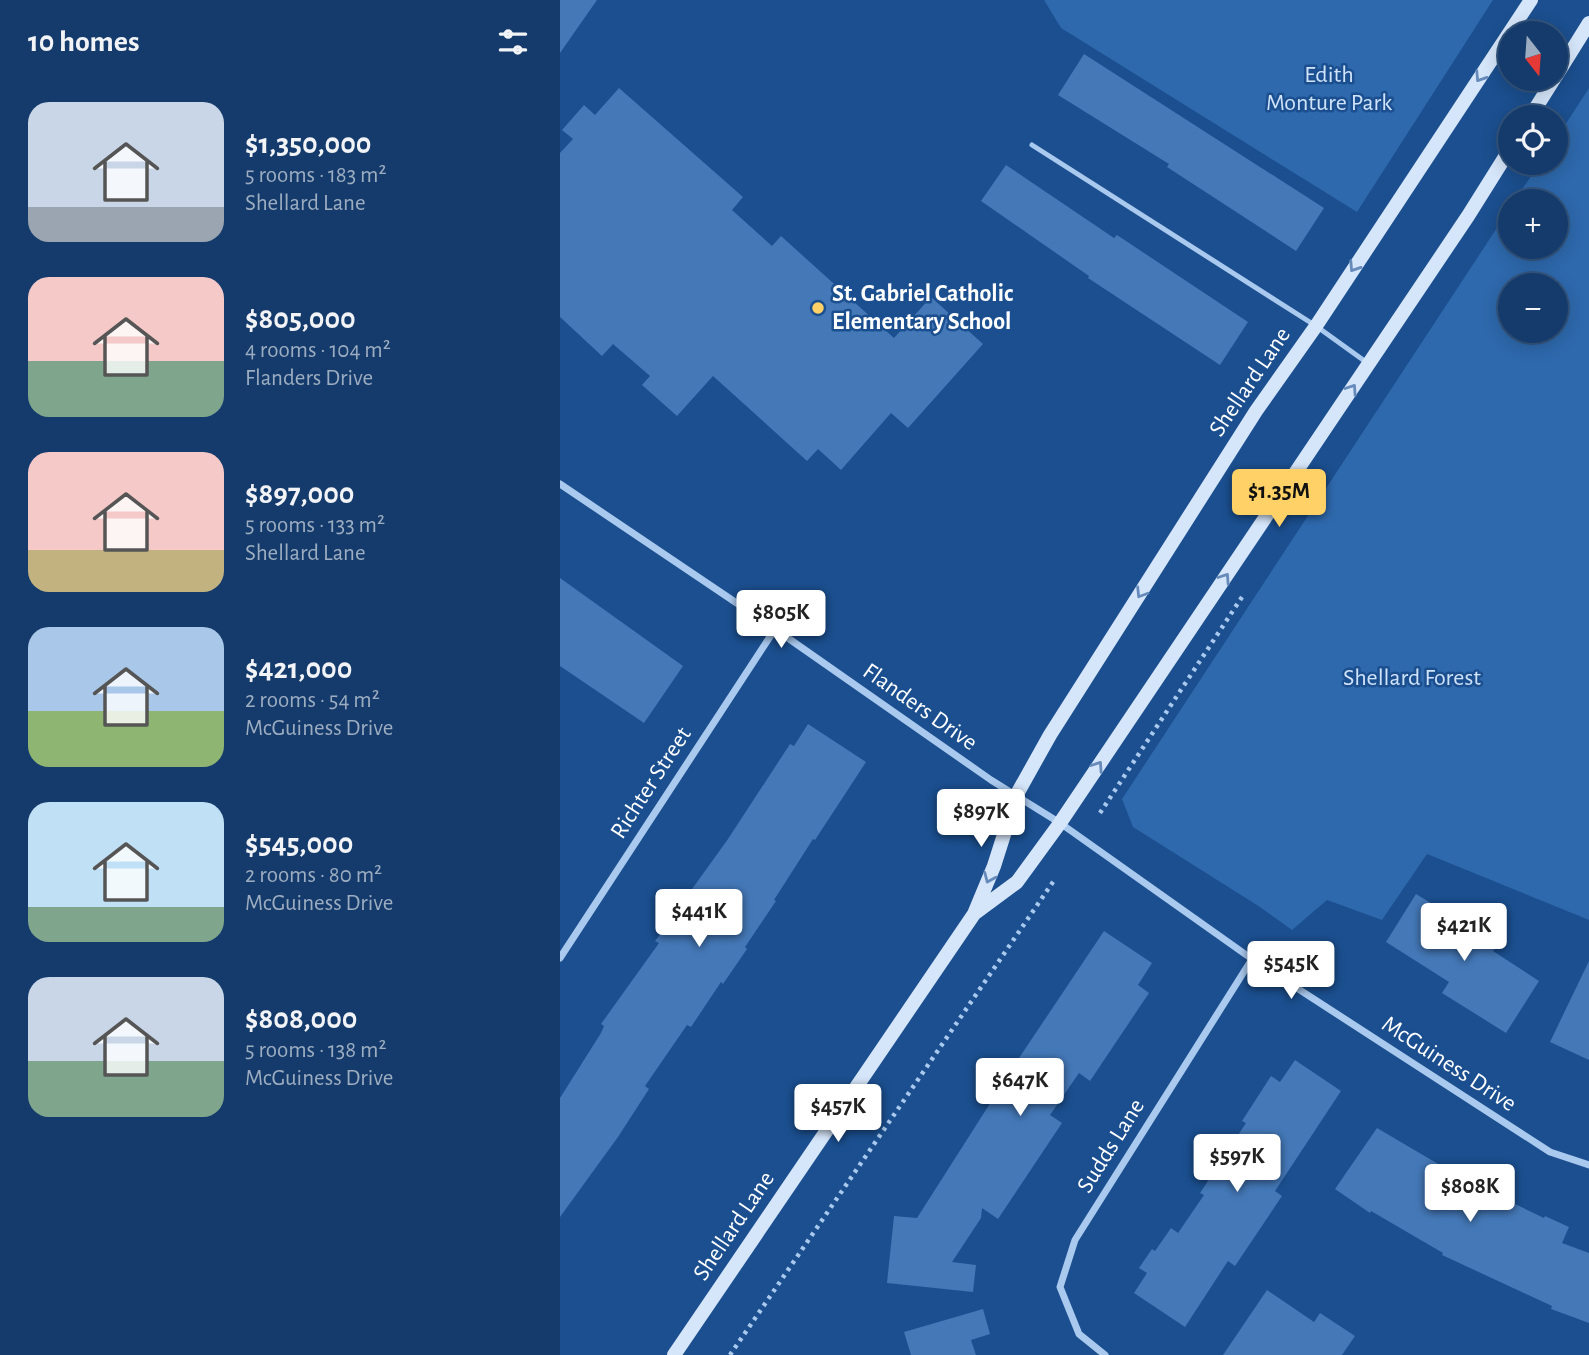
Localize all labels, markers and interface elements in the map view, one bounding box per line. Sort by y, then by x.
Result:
north arrow [1498,21,1568,91]
map controls [1498,21,1568,343]
icon: filters [494,23,532,61]
text: 10 homes [28,27,139,57]
park label: Edith Monture Park [1266,63,1392,115]
one-way arrow [1475,70,1488,83]
button: locate [1498,105,1568,175]
text: $1,350,000 [245,129,371,159]
icon: home [84,130,168,214]
text: 5 rooms · 183 m² [245,164,386,187]
button: + [1498,189,1568,259]
text: Shellard Lane [245,192,366,215]
one-way arrow [1350,259,1363,272]
button: − [1498,273,1568,343]
place label: St. Gabriel Catholic Elementary School [832,282,1013,334]
marker: St. Gabriel Catholic Elementary School [810,300,826,316]
text: $805,000 [245,304,356,334]
icon: home [84,305,168,389]
street label: Shellard Lane [1205,323,1295,441]
text: 4 rooms · 104 m² [245,339,391,362]
text: Flanders Drive [245,367,373,390]
one-way arrow [1344,384,1356,397]
pin: $1.35M [1222,470,1336,529]
text: $897,000 [245,479,355,509]
icon: home [84,480,168,564]
text: $1.35M [1248,480,1310,503]
text: 5 rooms · 133 m² [245,514,385,537]
text: Shellard Lane [245,542,366,565]
one-way arrow [1217,572,1230,585]
one-way arrow [1136,585,1149,598]
pin: $805K [732,590,830,650]
text: $805K [752,601,810,624]
text: $421,000 [245,654,352,684]
icon: home [84,655,168,739]
street label: Flanders Drive [858,659,982,755]
park label: Shellard Forest [1343,666,1481,690]
text: 2 rooms · 54 m² [245,689,380,712]
text: McGuiness Drive [245,717,393,740]
street label: Richter Street [606,723,696,843]
one-way arrow [1090,761,1103,774]
pin: $897K [932,790,1030,849]
text: $897K [953,800,1009,823]
text: $545,000 [245,829,353,859]
icon: home [84,830,168,914]
text: 2 rooms · 80 m² [245,864,382,887]
one-way arrow [983,871,997,883]
pin: $441K [650,890,748,949]
text: McGuiness Drive [245,892,393,915]
text: $441K [671,900,727,923]
pin: $421K [1415,904,1513,963]
text: $421K [1437,914,1491,937]
pin: $545K [1242,942,1340,1001]
text: $545K [1263,952,1319,975]
text: $808,000 [245,1004,357,1034]
icon: home [84,1005,168,1089]
street label: McGuiness Drive [1378,1012,1520,1116]
text: 5 rooms · 138 m² [245,1039,386,1062]
pin: $647K [971,1058,1069,1118]
text: McGuiness Drive [245,1067,393,1090]
text: $647K [992,1069,1048,1092]
pin: $457K [789,1084,887,1144]
text: $457K [810,1095,866,1118]
street label: Sudds Lane [1073,1095,1149,1197]
pin: $597K [1188,1134,1286,1194]
text: $597K [1210,1145,1264,1168]
pin: $808K [1421,1164,1519,1224]
street label: Shellard Lane [689,1167,779,1285]
text: $808K [1441,1175,1499,1198]

